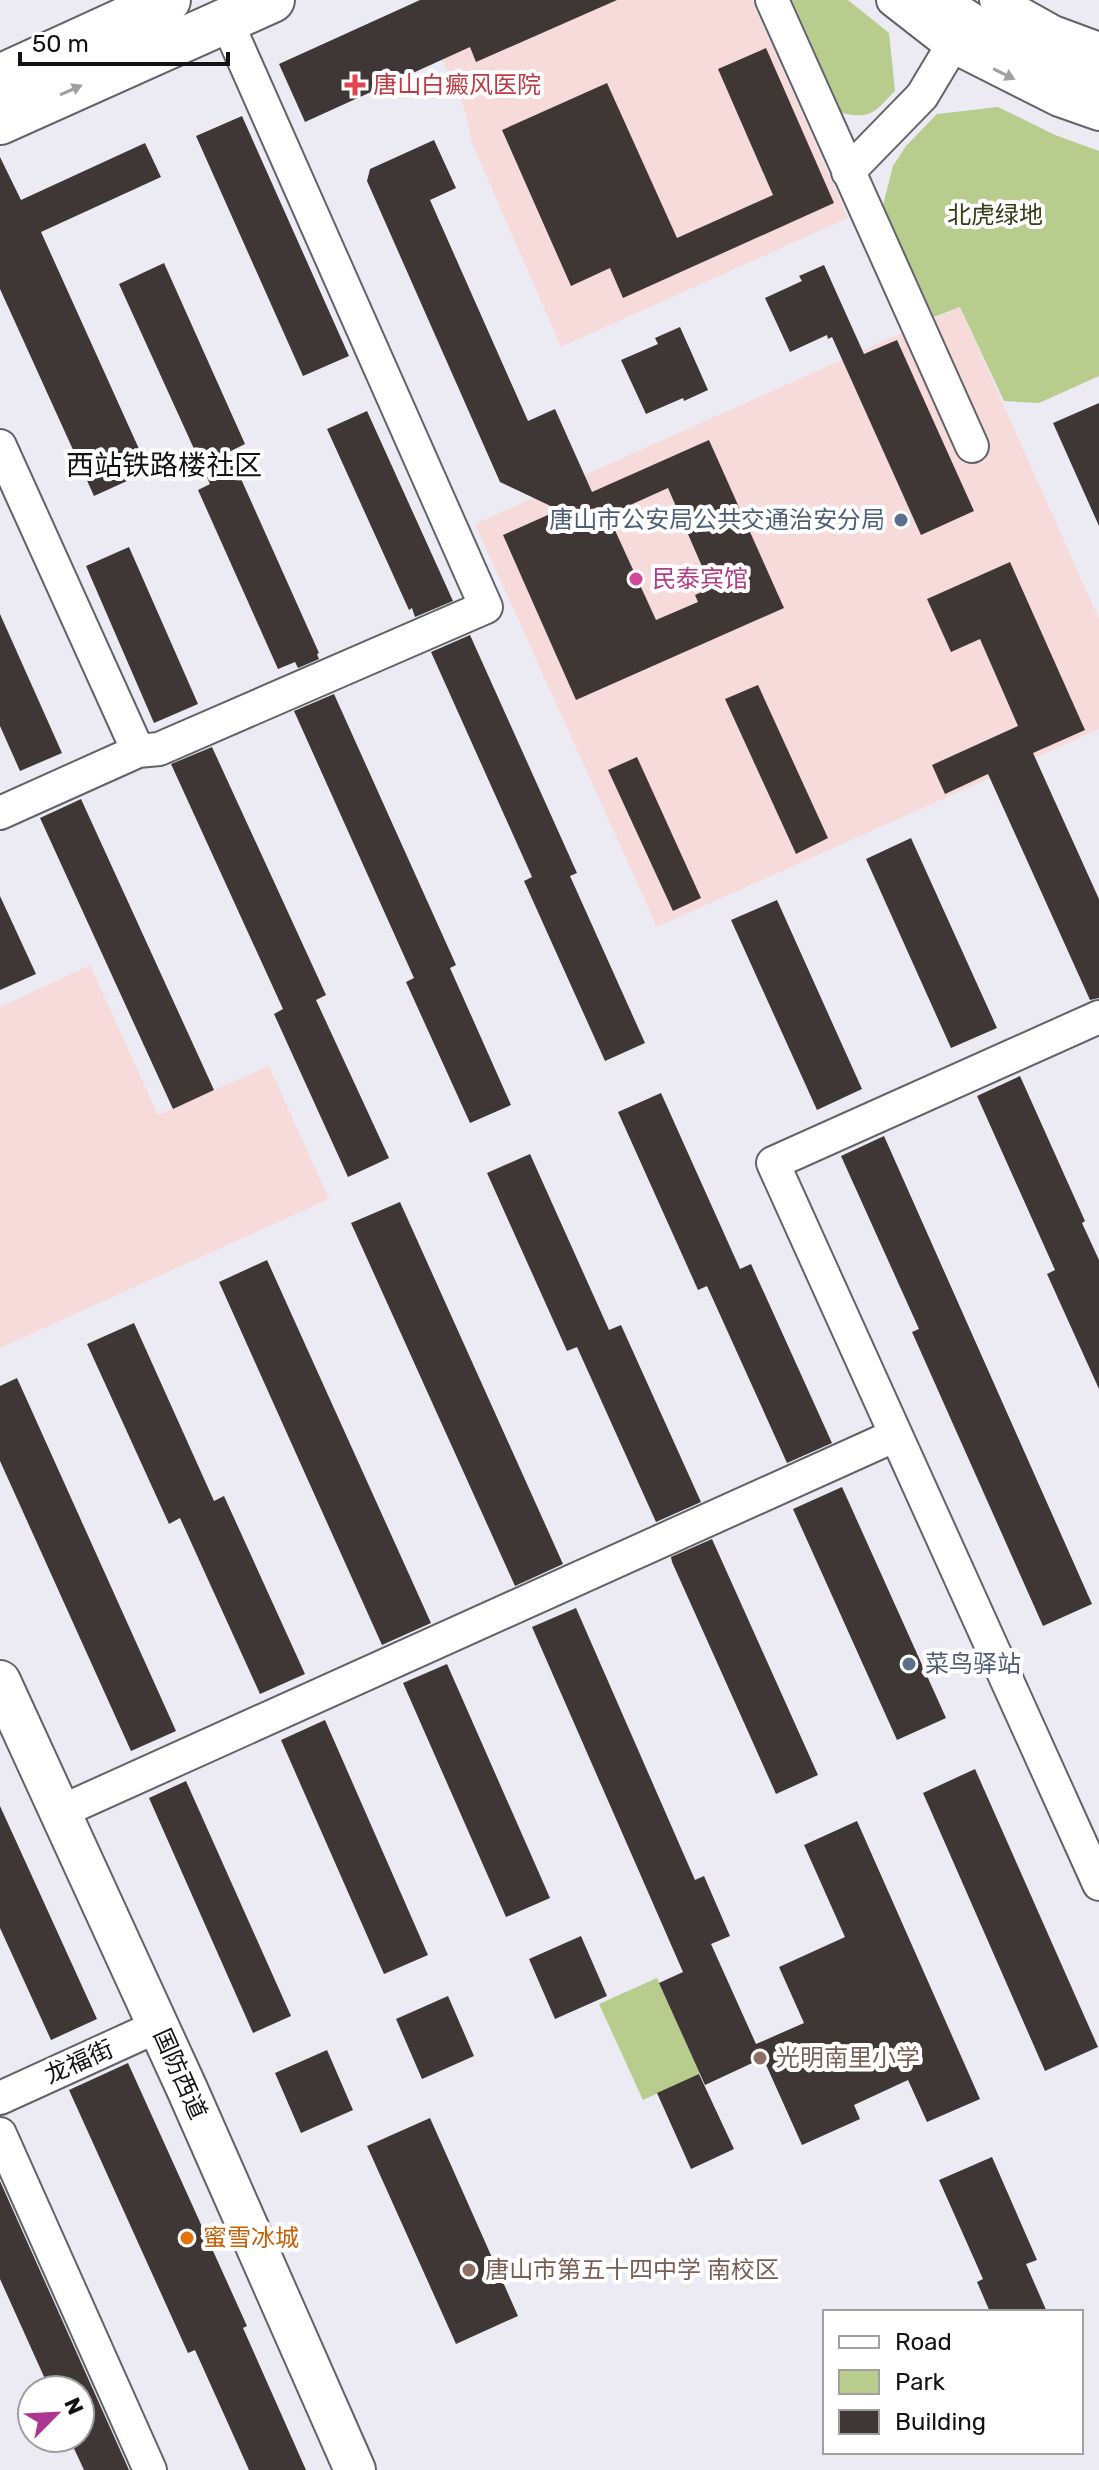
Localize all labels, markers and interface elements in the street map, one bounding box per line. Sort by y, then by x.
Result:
scale bar [20,16,228,66]
text: 50 m [32,30,89,58]
one-way arrow [993,67,1016,81]
place label: 唐山白癜风医院 [373,71,541,99]
marker: 唐山白癜风医院 [344,74,366,96]
one-way arrow [59,83,83,97]
park label: 北虎绿地 [947,201,1043,229]
district label: 西站铁路楼社区 [66,449,262,482]
place label: 唐山市公安局公共交通治安分局 [549,506,885,534]
marker: 唐山市公安局公共交通治安分局 [892,511,910,529]
place label: 民泰宾馆 [652,565,748,593]
marker: 民泰宾馆 [627,570,645,588]
place label: 菜鸟驿站 [925,1650,1021,1678]
marker: 菜鸟驿站 [900,1655,918,1673]
street label: 国防西道 [148,2024,212,2124]
street label: 龙福街 [40,2035,118,2089]
place label: 光明南里小学 [776,2044,920,2072]
marker: 光明南里小学 [751,2049,769,2067]
place label: 蜜雪冰城 [203,2224,299,2252]
marker: 蜜雪冰城 [178,2229,196,2247]
place label: 唐山市第五十四中学 南校区 [485,2256,779,2284]
marker: 唐山市第五十四中学 南校区 [460,2261,478,2279]
legend [823,2310,1083,2454]
text: Road [895,2328,952,2356]
text: Park [895,2368,946,2396]
north arrow [16,2374,96,2454]
text: N [58,2393,89,2419]
text: Building [895,2408,986,2436]

